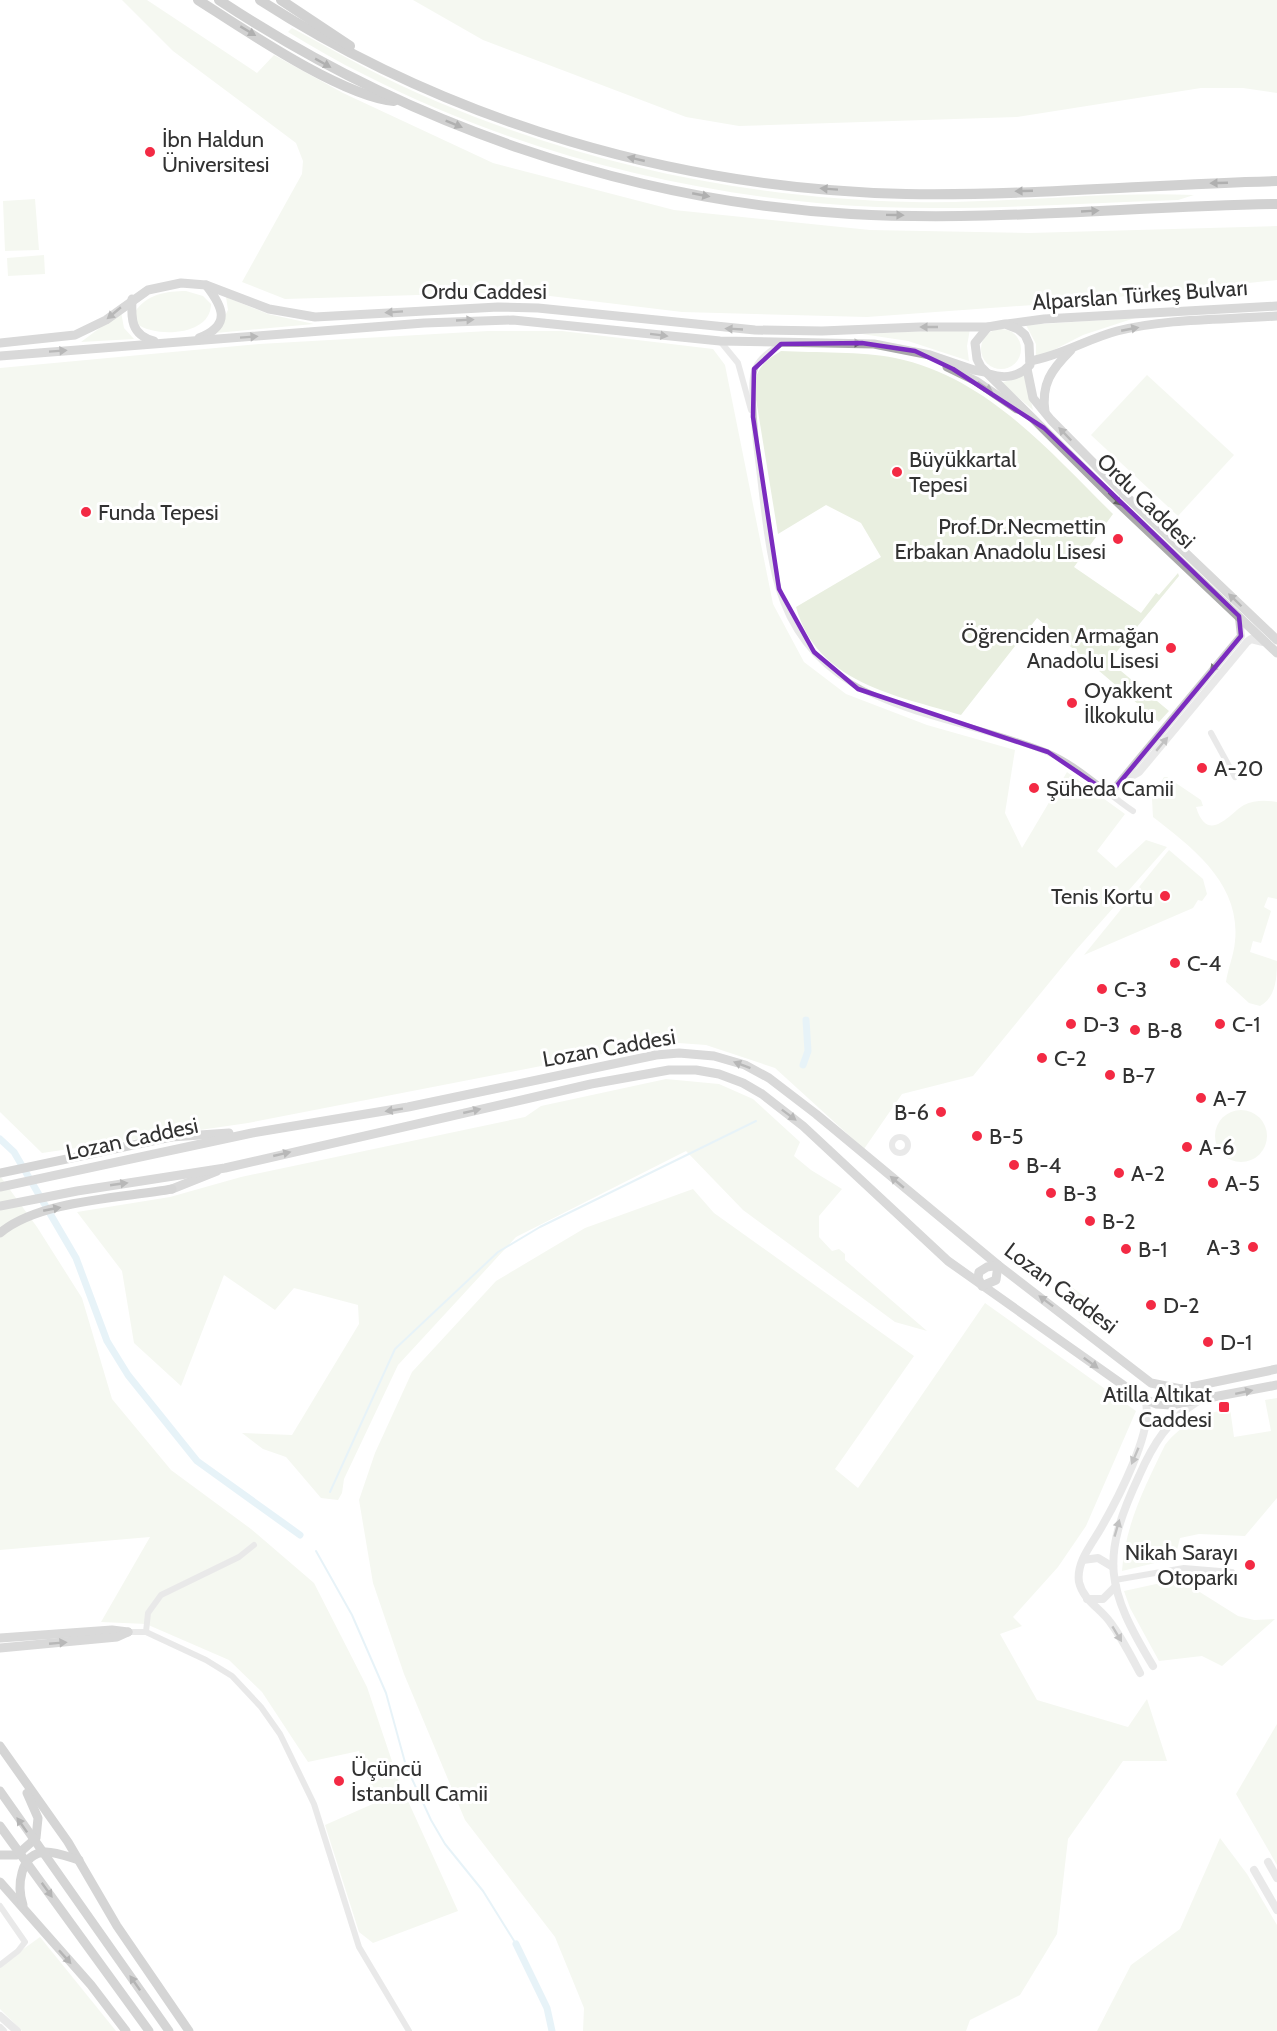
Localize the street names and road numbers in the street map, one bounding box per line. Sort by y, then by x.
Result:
street label: Alparslan Türkeş Bulvarı [1031,274,1249,316]
street label: Ordu Caddesi [421,278,547,305]
street label: Ordu Caddesi [1091,448,1201,554]
street label: Lozan Caddesi [540,1023,678,1073]
street label: Lozan Caddesi [63,1112,201,1166]
street label: Lozan Caddesi [999,1237,1123,1339]

